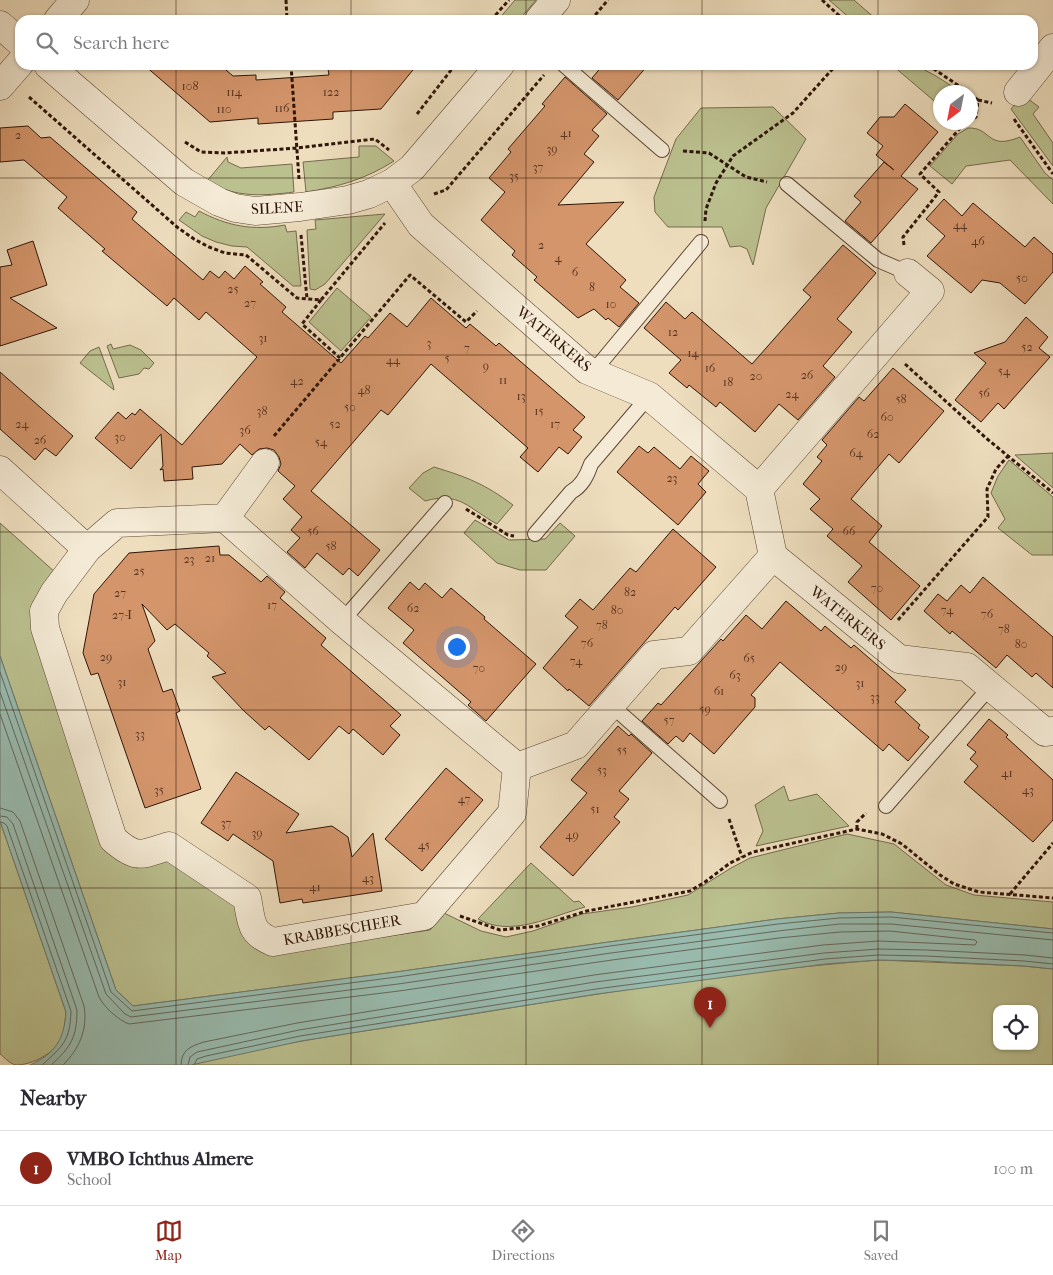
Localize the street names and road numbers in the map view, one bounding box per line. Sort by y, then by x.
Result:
street label: SILENE [250,198,304,218]
street label: WATERKERS [512,302,595,376]
street label: WATERKERS [806,581,890,654]
street label: KRABBESCHEER [282,911,403,949]

